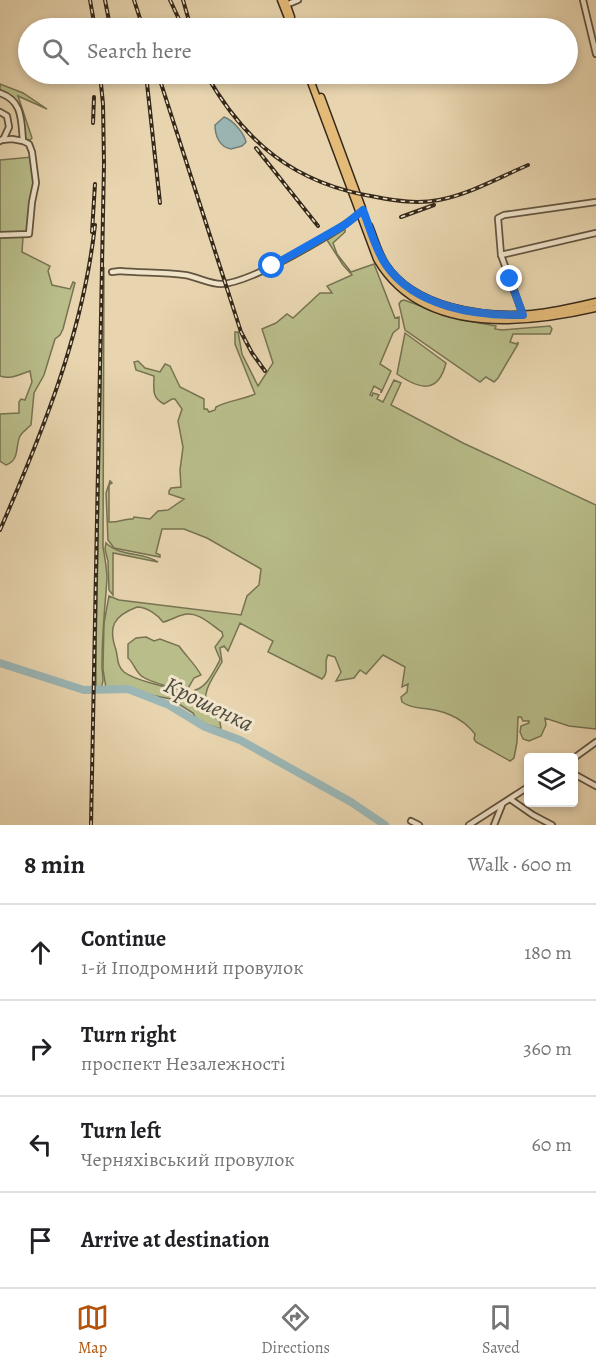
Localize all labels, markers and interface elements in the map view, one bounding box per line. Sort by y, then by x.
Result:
search box [18,18,578,84]
icon: search [39,35,72,68]
text: Search here [87,36,192,66]
route start [258,252,284,278]
route end [496,265,522,291]
water label: Крошенка [159,669,259,739]
map controls [524,753,578,807]
button: layers [524,753,578,807]
text: 8 min [24,847,85,882]
text: Walk · 600 m [468,851,572,878]
text: Continue [81,924,166,954]
icon: ahead [24,936,57,969]
text: 180 m [524,939,572,966]
text: 1-й Іподромний провулок [81,954,304,981]
text: Turn right [81,1020,177,1050]
icon: right [24,1032,57,1065]
text: 360 m [523,1035,572,1062]
text: проспект Незалежності [81,1050,286,1077]
text: Turn left [81,1116,161,1146]
icon: left [24,1128,57,1161]
text: 60 m [532,1131,572,1158]
text: Черняхівський провулок [81,1146,295,1173]
icon: arrive [24,1224,57,1257]
text: Arrive at destination [81,1225,270,1255]
tab: Map [76,1301,109,1359]
tab: Directions [261,1301,330,1359]
tab: Saved [482,1301,520,1359]

